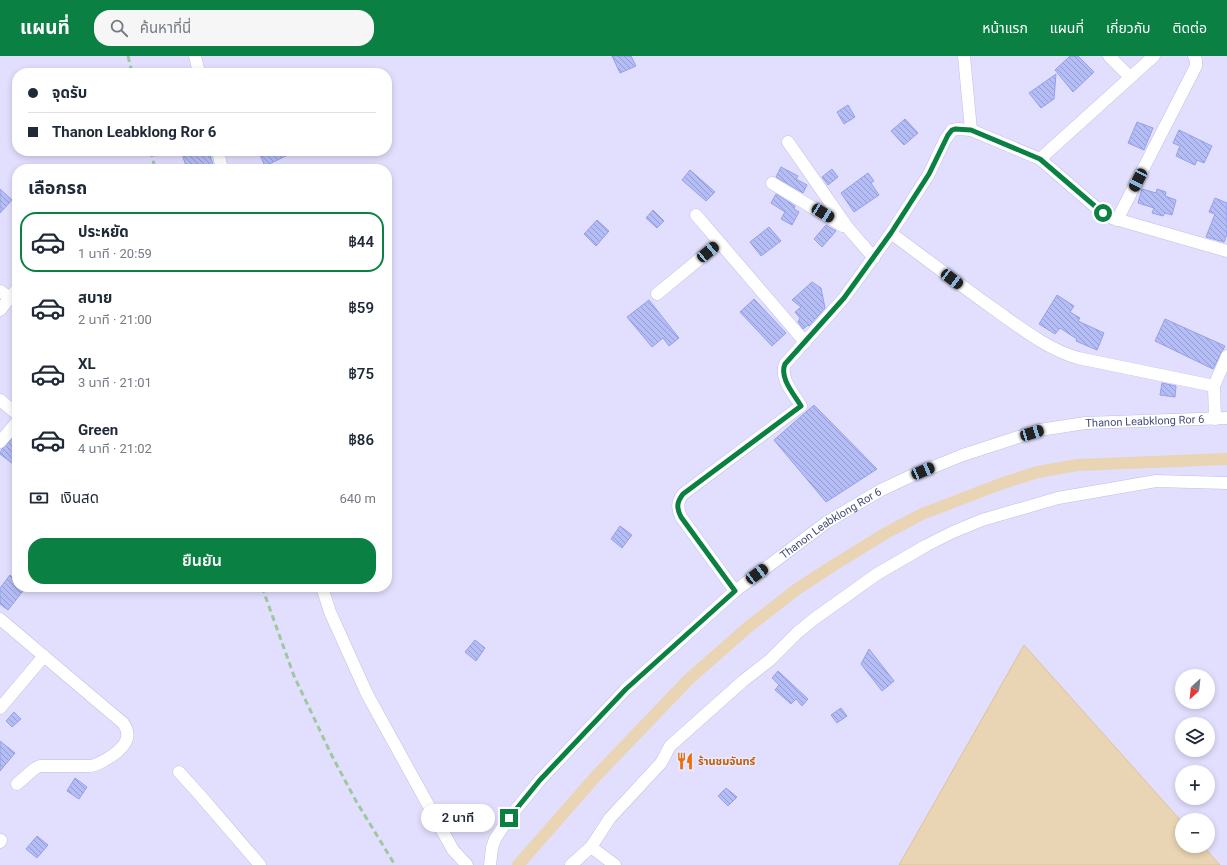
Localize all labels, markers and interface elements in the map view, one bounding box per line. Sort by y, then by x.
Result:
search box [94,10,374,46]
text: แผนที่ [20,16,70,39]
icon: search [108,17,130,39]
text: ค้นหาที่นี่ [140,19,191,37]
text: หน้าแรก [982,20,1028,36]
text: แผนที่ [1050,20,1084,36]
text: เกี่ยวกับ [1106,20,1151,36]
text: ติดต่อ [1173,20,1207,36]
text: จุดรับ [52,84,87,102]
text: Thanon Leabklong Ror 6 [52,123,216,141]
car [1127,167,1149,193]
text: เลือกรถ [28,177,87,198]
car [810,202,836,224]
route start [1094,204,1112,222]
text: ประหยัด [78,223,129,241]
icon: car [30,224,66,260]
text: ฿44 [348,233,374,251]
car [695,240,721,264]
text: 1 นาที · 20:59 [78,246,152,261]
car [939,267,965,291]
text: สบาย [78,289,112,307]
icon: car [30,290,66,326]
text: ฿59 [348,299,374,317]
text: 2 นาที · 21:00 [78,312,152,327]
text: XL [78,355,96,373]
icon: car [30,356,66,392]
text: ฿75 [348,365,374,383]
text: 3 นาที · 21:01 [78,375,152,390]
street label: Thanon Leabklong Ror 6 [1085,413,1205,430]
text: Green [78,421,118,439]
icon: car [30,422,66,458]
car [1019,424,1045,442]
text: ฿86 [348,431,374,449]
text: 4 นาที · 21:02 [78,441,152,456]
car [910,461,936,481]
street label: Thanon Leabklong Ror 6 [778,485,884,562]
icon: cash [28,487,50,509]
text: เงินสด [60,489,99,507]
text: 640 m [339,491,376,506]
button: ยืนยัน [28,538,376,584]
car [744,562,770,586]
north arrow [1175,669,1215,709]
map controls [1175,669,1215,853]
button: layers [1175,717,1215,757]
restaurant icon: ร้านชมจันทร์ [675,751,695,771]
place label: ร้านชมจันทร์ [698,755,756,768]
button: + [1175,765,1215,805]
callout: 2 นาที [421,804,495,832]
route end [500,809,518,827]
text: 2 นาที [442,810,474,825]
button: − [1175,813,1215,853]

